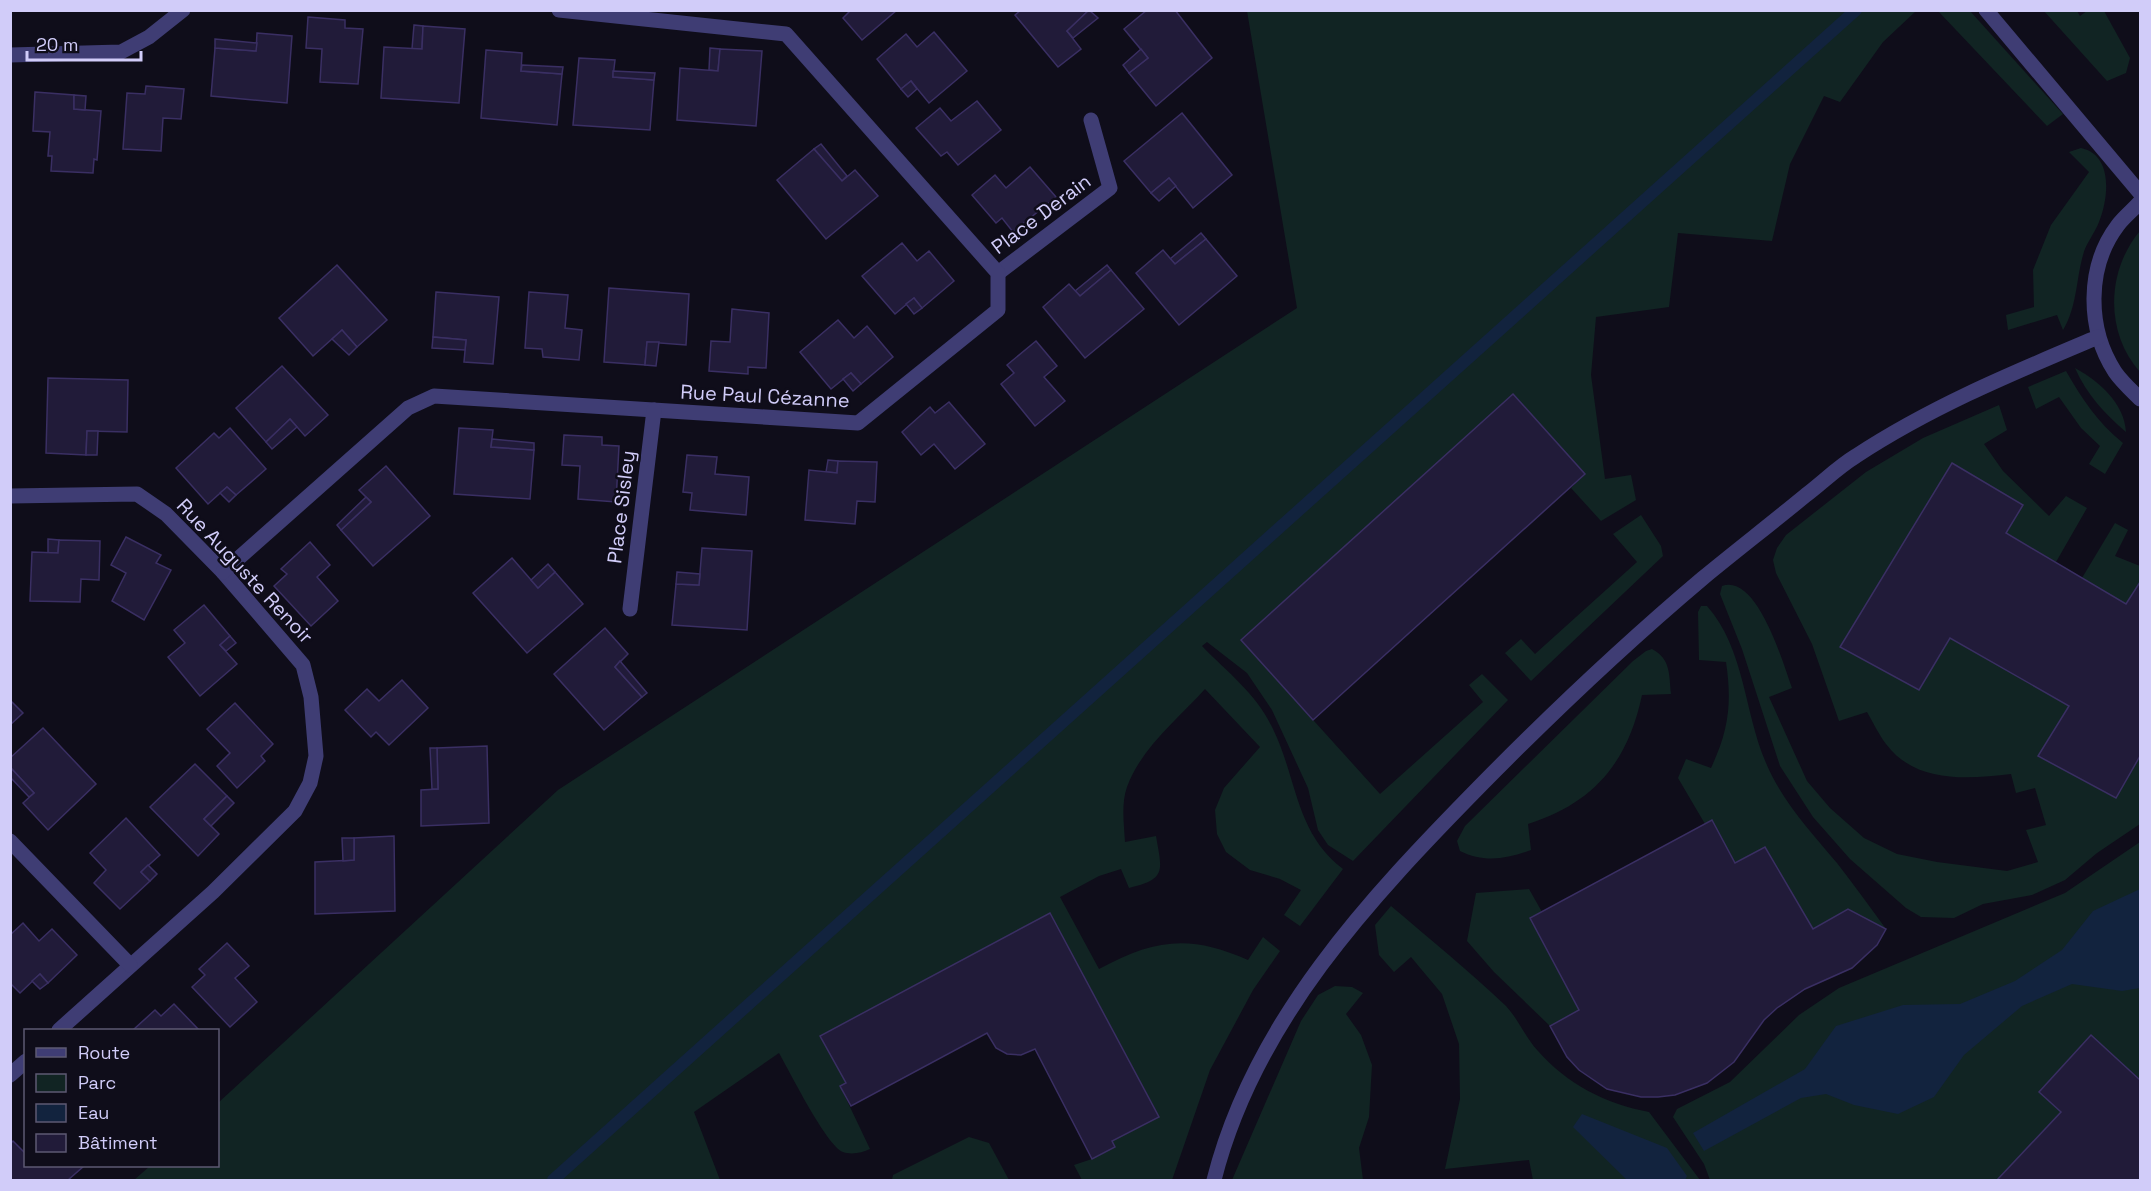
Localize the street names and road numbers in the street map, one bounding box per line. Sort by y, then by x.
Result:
street label: Place Derain [986,168,1096,260]
street label: Rue Paul Cézanne [680,379,850,413]
street label: Place Sisley [601,449,641,565]
street label: Rue Auguste Renoir [171,493,319,649]

